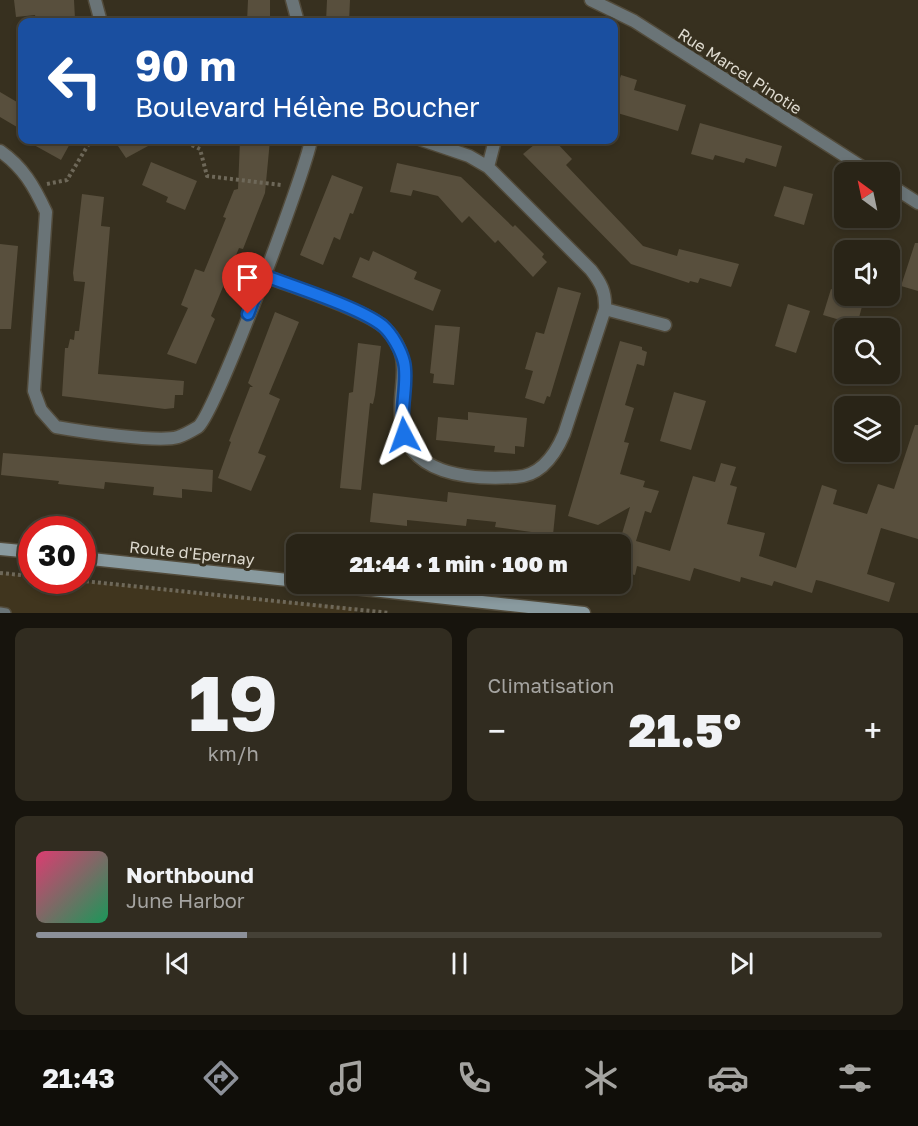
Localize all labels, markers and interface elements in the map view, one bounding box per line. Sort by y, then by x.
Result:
street label: Rue Marcel Pinotie [674,23,806,119]
text: 90 m [135,40,236,90]
icon: left [36,42,114,120]
text: Boulevard Hélène Boucher [135,91,480,123]
north arrow [834,162,900,228]
map controls [834,162,900,462]
button: sound [834,240,900,306]
pin [222,252,273,314]
icon: arrive [231,261,264,294]
button: search [834,318,900,384]
button: layers [834,396,900,462]
position arrow [372,403,436,467]
speed limit sign: 30 [18,516,96,594]
street label: Route d'Epernay [128,536,256,570]
text: 21:44 · 1 min · 100 m [349,550,568,577]
text: 19 [188,655,278,748]
text: Climatisation [488,673,614,697]
text: 21.5° [629,703,741,757]
text: − [488,711,506,750]
text: + [864,711,882,750]
text: km/h [208,741,259,765]
text: Northbound [126,861,254,888]
text: June Harbor [126,888,245,912]
icon: previous [161,947,194,980]
icon: pause [443,947,476,980]
icon: next [725,947,758,980]
icon: directions [200,1057,242,1099]
icon: music [326,1057,368,1099]
icon: phone [453,1057,495,1099]
icon: climate [580,1057,622,1099]
icon: car [707,1057,749,1099]
icon: filters [834,1057,876,1099]
text: 21:43 [42,1062,115,1094]

